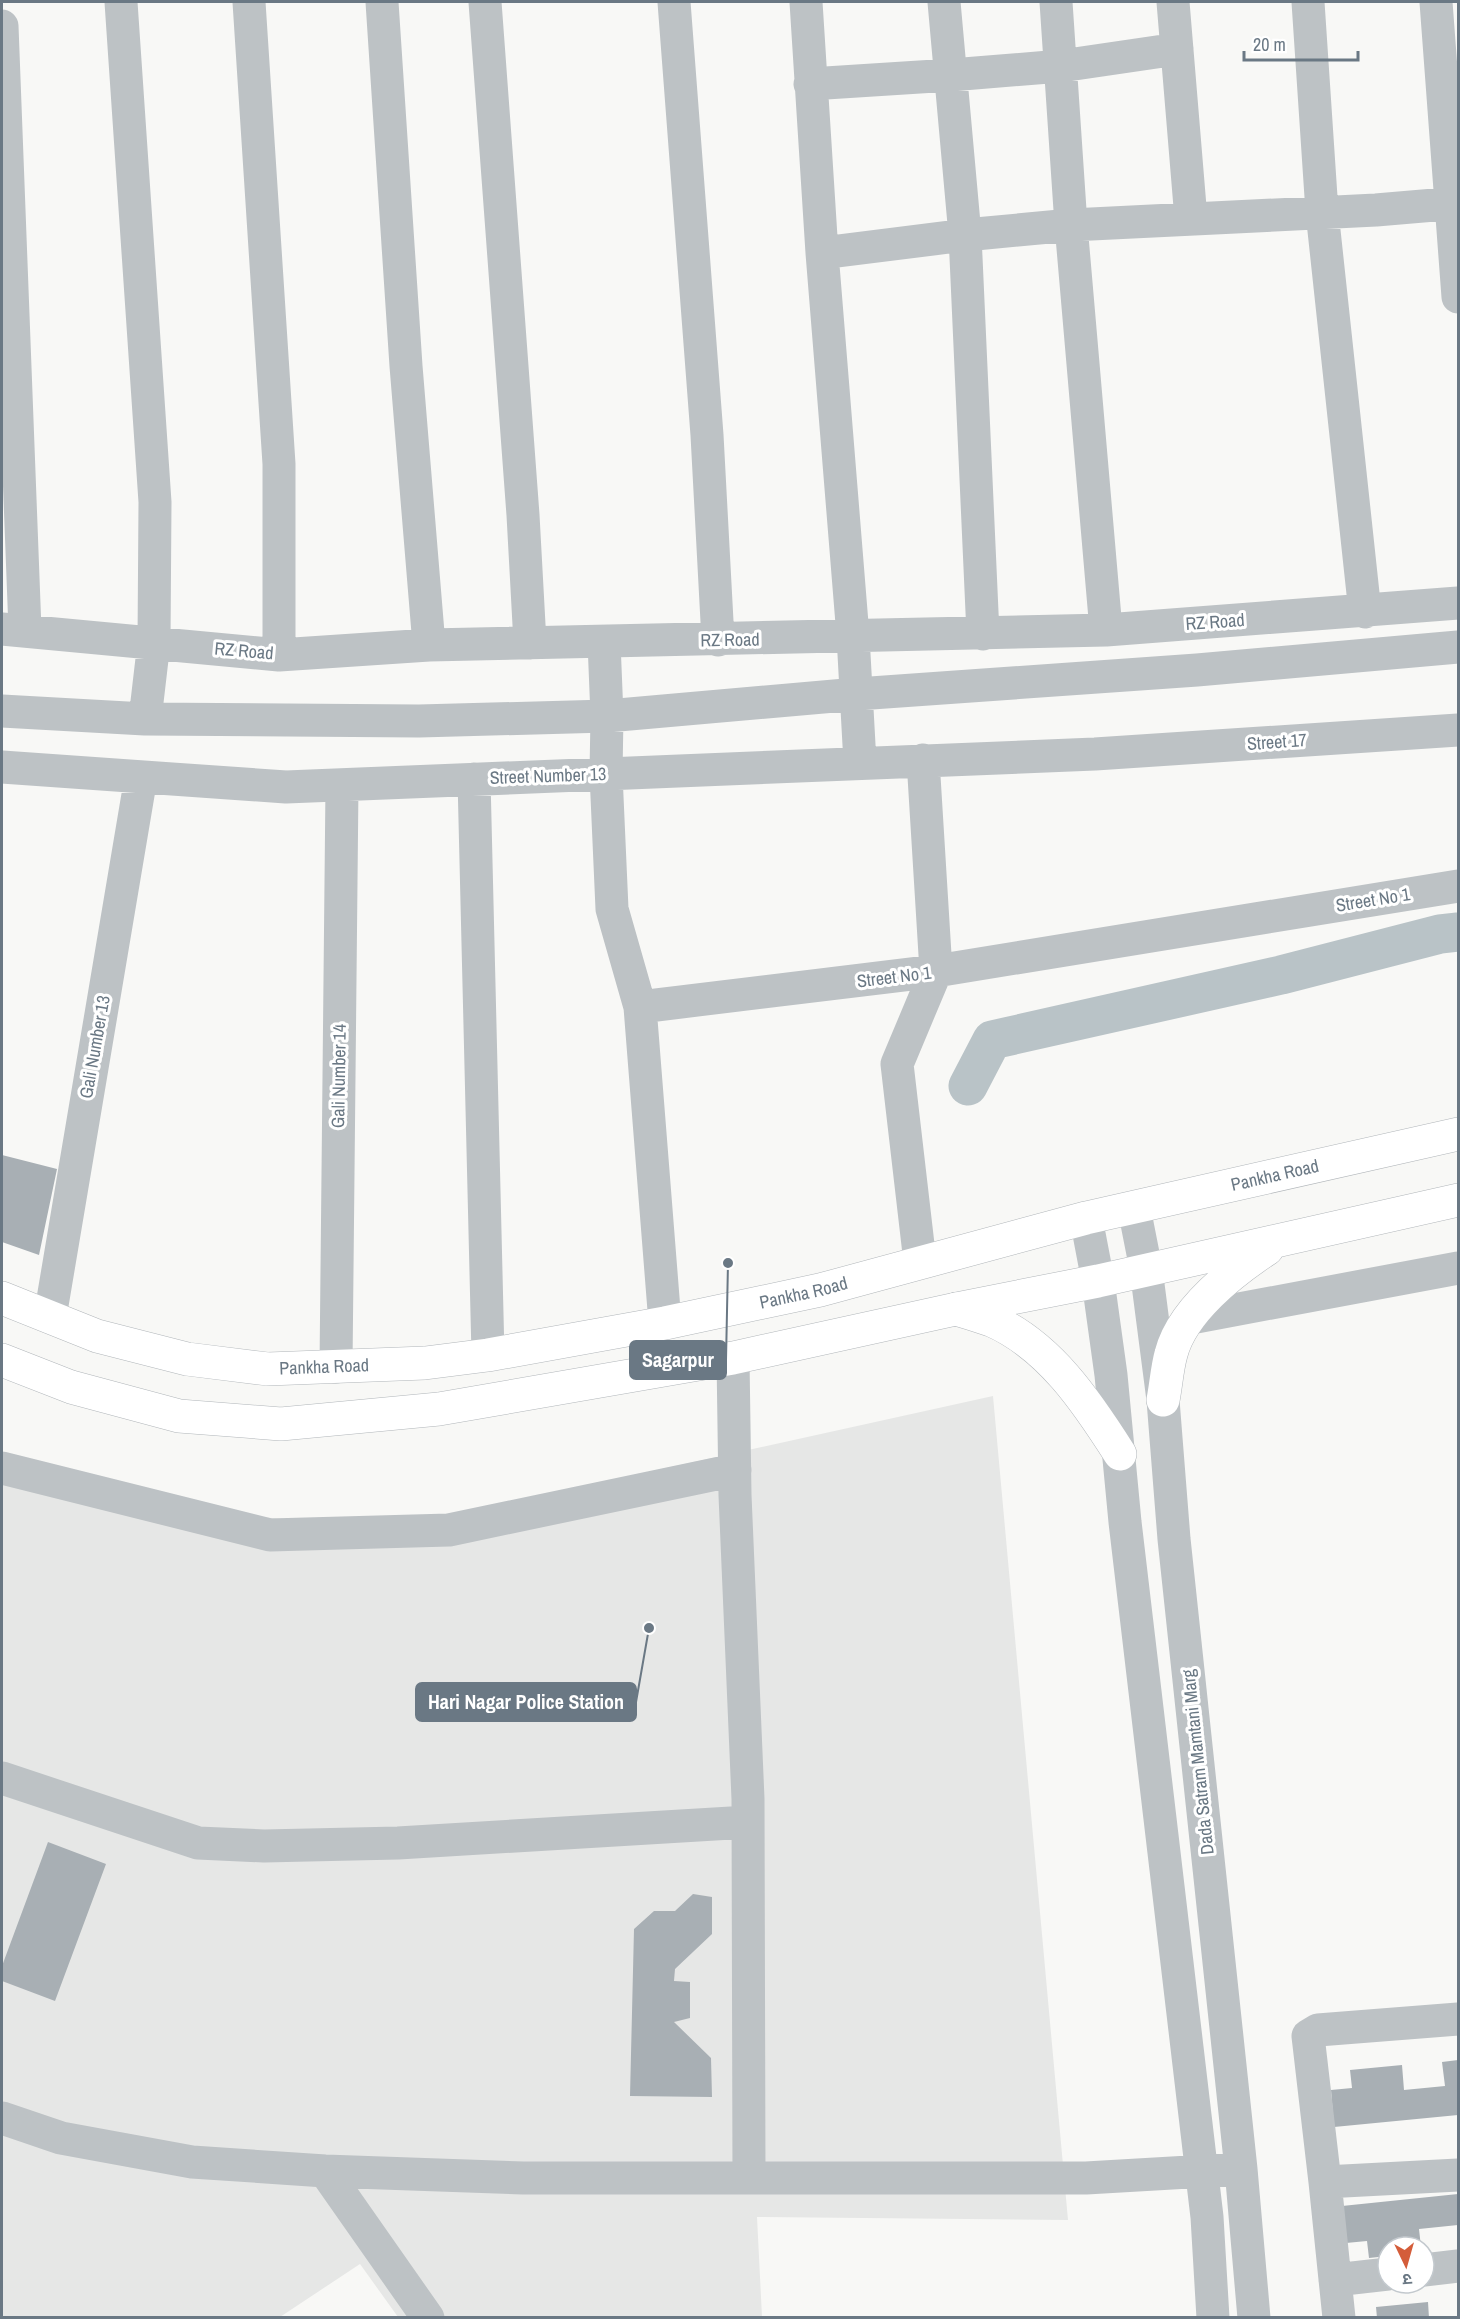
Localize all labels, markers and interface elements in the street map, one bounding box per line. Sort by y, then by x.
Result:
scale bar [1244,24,1358,62]
text: 20 m [1253,32,1286,57]
street label: RZ Road [1185,607,1245,636]
street label: RZ Road [700,626,760,653]
street label: RZ Road [214,635,275,666]
street label: Street 17 [1246,727,1308,756]
street label: Street Number 13 [489,761,607,790]
street label: Street No 1 [1334,881,1413,918]
street label: Street No 1 [855,959,933,993]
street label: Gali Number 13 [73,993,116,1100]
street label: Gali Number 14 [325,1024,352,1128]
street label: Pankha Road [1228,1153,1321,1197]
street label: Pankha Road [757,1270,850,1315]
callout: Sagarpur [630,1341,726,1379]
text: Sagarpur [642,1346,715,1373]
street label: Pankha Road [279,1352,369,1381]
street label: Dada Satram Mamtani Marg [1175,1667,1220,1856]
callout: Hari Nagar Police Station [416,1683,636,1721]
text: Hari Nagar Police Station [428,1688,624,1715]
north arrow [1376,2235,1436,2295]
text: उ [1401,2269,1413,2291]

